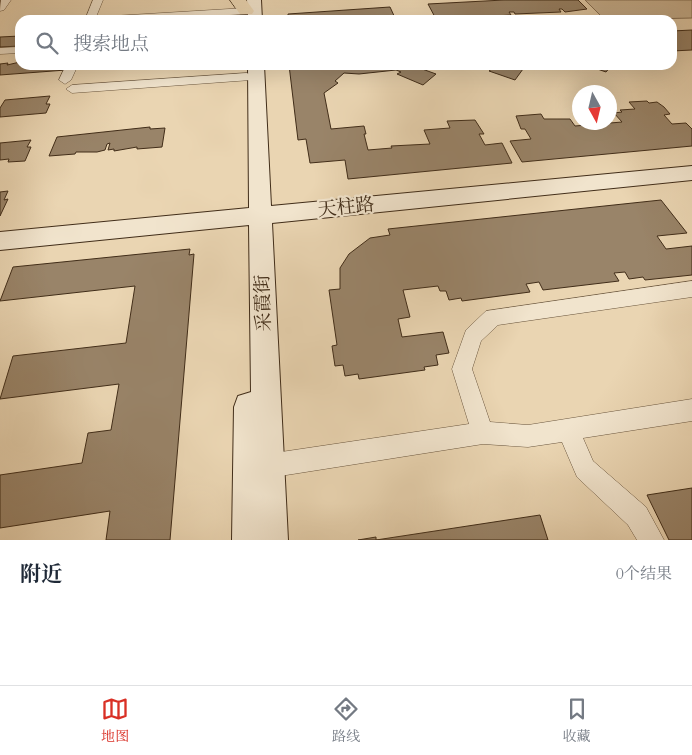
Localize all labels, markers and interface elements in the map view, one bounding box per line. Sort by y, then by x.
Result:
search box [15,15,677,70]
icon: search [33,29,61,57]
text: 搜索地点 [73,31,149,57]
north arrow [572,85,617,130]
street label: 天柱路 [316,191,376,223]
street label: 采霞街 [249,274,277,332]
text: 附近 [20,560,62,589]
text: 0个结果 [616,563,672,585]
tab: 地图 [101,695,129,746]
tab: 路线 [332,695,360,746]
tab: 收藏 [563,695,591,746]

